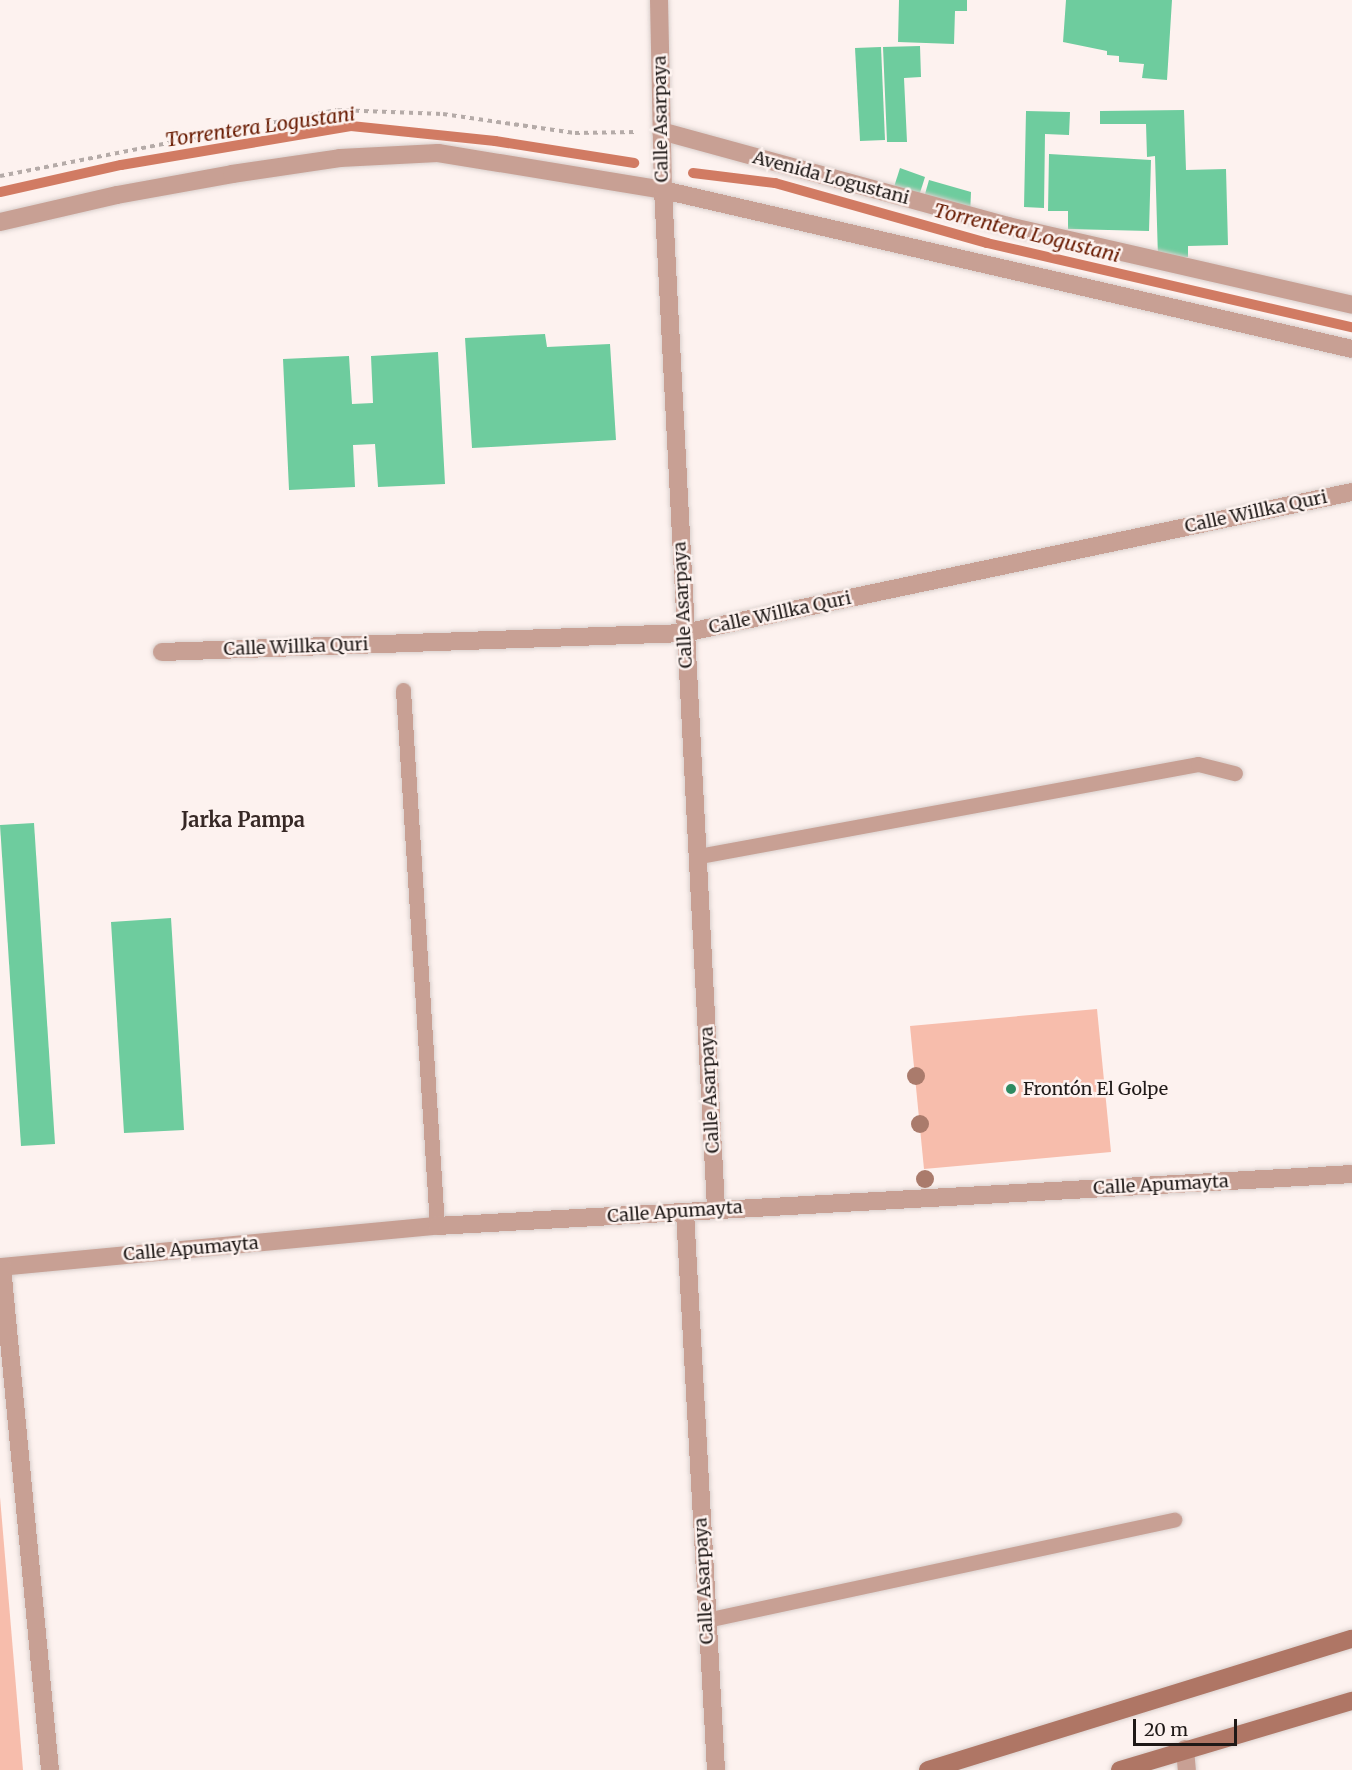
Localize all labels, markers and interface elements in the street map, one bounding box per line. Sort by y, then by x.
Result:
street label: Calle Asarpaya [649,55,673,183]
water label: Torrentera Logustani [164,101,356,151]
street label: Avenida Logustani [750,147,912,209]
water label: Torrentera Logustani [931,197,1123,267]
street label: Calle Willka Quri [1183,486,1329,538]
street label: Calle Asarpaya [669,541,697,669]
street label: Calle Willka Quri [707,587,853,639]
street label: Calle Willka Quri [223,634,369,660]
district label: Jarka Pampa [181,807,305,831]
street label: Calle Asarpaya [696,1026,724,1154]
place label: Frontón El Golpe [1023,1078,1168,1100]
marker: Frontón El Golpe [1004,1082,1018,1096]
street label: Calle Apumayta [1093,1171,1229,1199]
street label: Calle Apumayta [607,1196,743,1228]
street label: Calle Apumayta [122,1232,260,1266]
street label: Calle Asarpaya [690,1517,718,1645]
scale bar [1136,1707,1240,1745]
text: 20 m [1144,1718,1188,1741]

